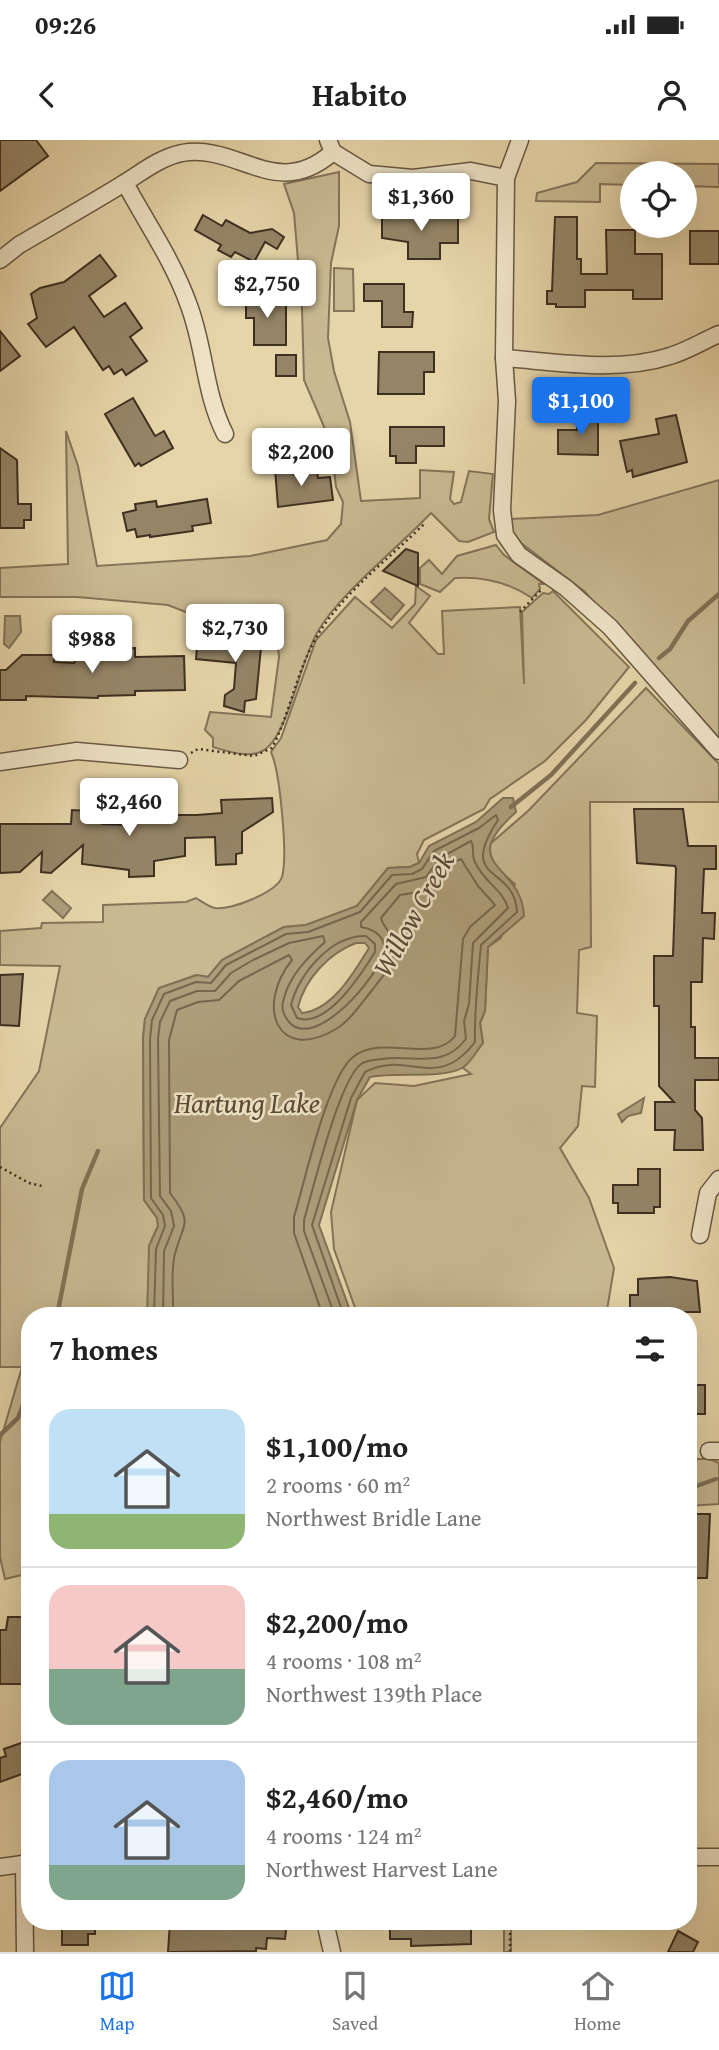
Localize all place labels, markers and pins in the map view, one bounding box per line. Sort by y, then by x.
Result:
pin: $1,360 [364,174,478,233]
pin: $2,750 [210,260,324,320]
pin: $1,100 [524,378,638,437]
pin: $2,200 [244,428,358,488]
pin: $2,730 [178,604,292,664]
pin: $988 [51,616,133,675]
pin: $2,460 [72,778,186,838]

